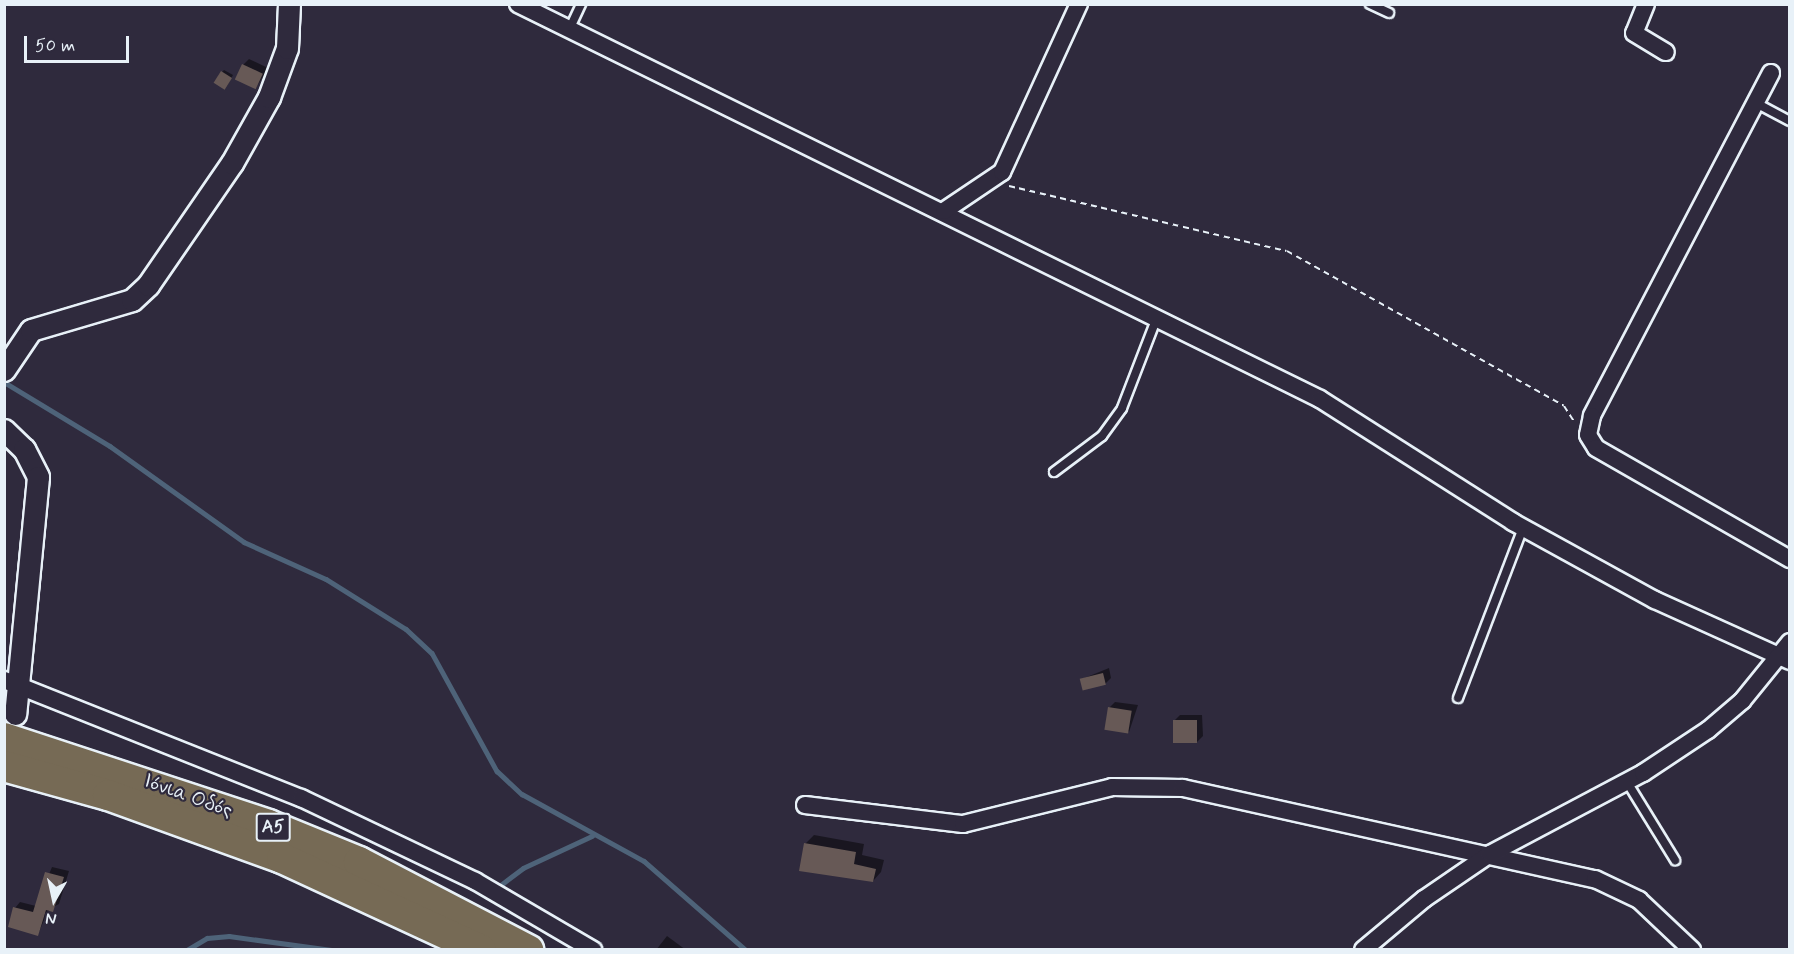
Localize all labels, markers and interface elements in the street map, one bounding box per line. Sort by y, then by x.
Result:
scale bar [27,24,132,62]
text: 50 m [35,34,75,58]
street label: Ιόνια Οδός [140,769,236,823]
road number: Α5 [255,812,291,842]
north arrow [24,870,84,930]
text: N [44,907,58,929]

